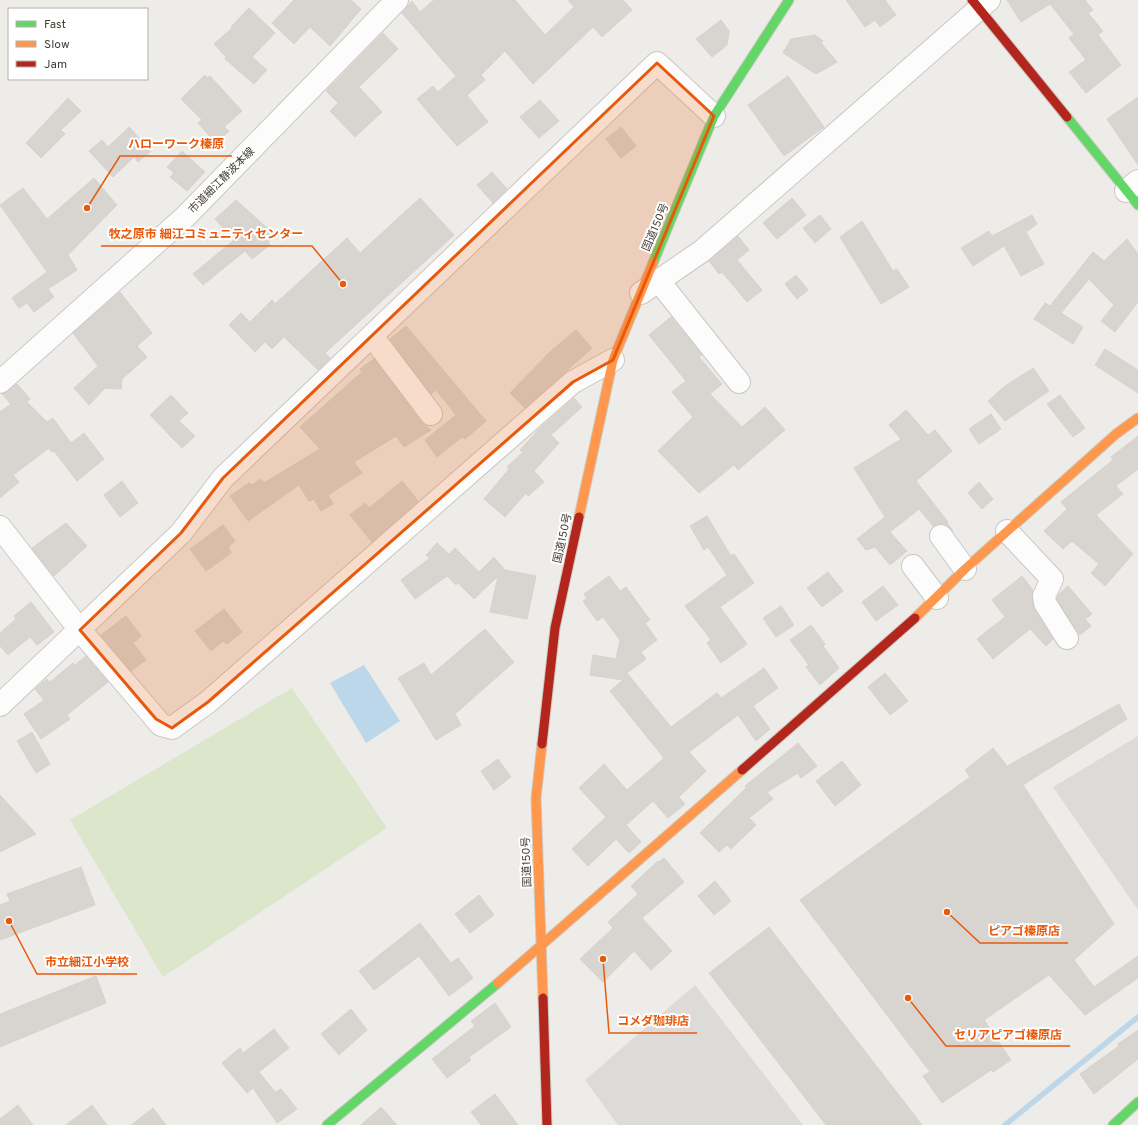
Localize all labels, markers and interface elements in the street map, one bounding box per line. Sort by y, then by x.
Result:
legend [8,8,148,80]
text: Fast [44,17,66,33]
text: Slow [44,37,70,53]
text: Jam [44,57,67,73]
callout: ハローワーク榛原 [120,132,232,156]
text: ハローワーク榛原 [128,137,224,153]
street label: 市道細江静波本線 [186,145,258,217]
street label: 国道150号 [640,201,672,254]
callout: 牧之原市 細江コミュニティセンター [101,222,312,246]
text: 牧之原市 細江コミュニティセンター [109,227,303,243]
street label: 国道150号 [551,512,575,565]
street label: 国道150号 [519,836,535,888]
callout: ピアゴ榛原店 [980,919,1068,943]
text: ピアゴ榛原店 [988,924,1060,940]
callout: 市立細江小学校 [37,950,137,974]
text: 市立細江小学校 [45,955,129,971]
callout: コメダ珈琲店 [609,1009,697,1033]
text: コメダ珈琲店 [617,1014,689,1030]
callout: セリアピアゴ榛原店 [946,1022,1070,1046]
text: セリアピアゴ榛原店 [954,1028,1062,1044]

